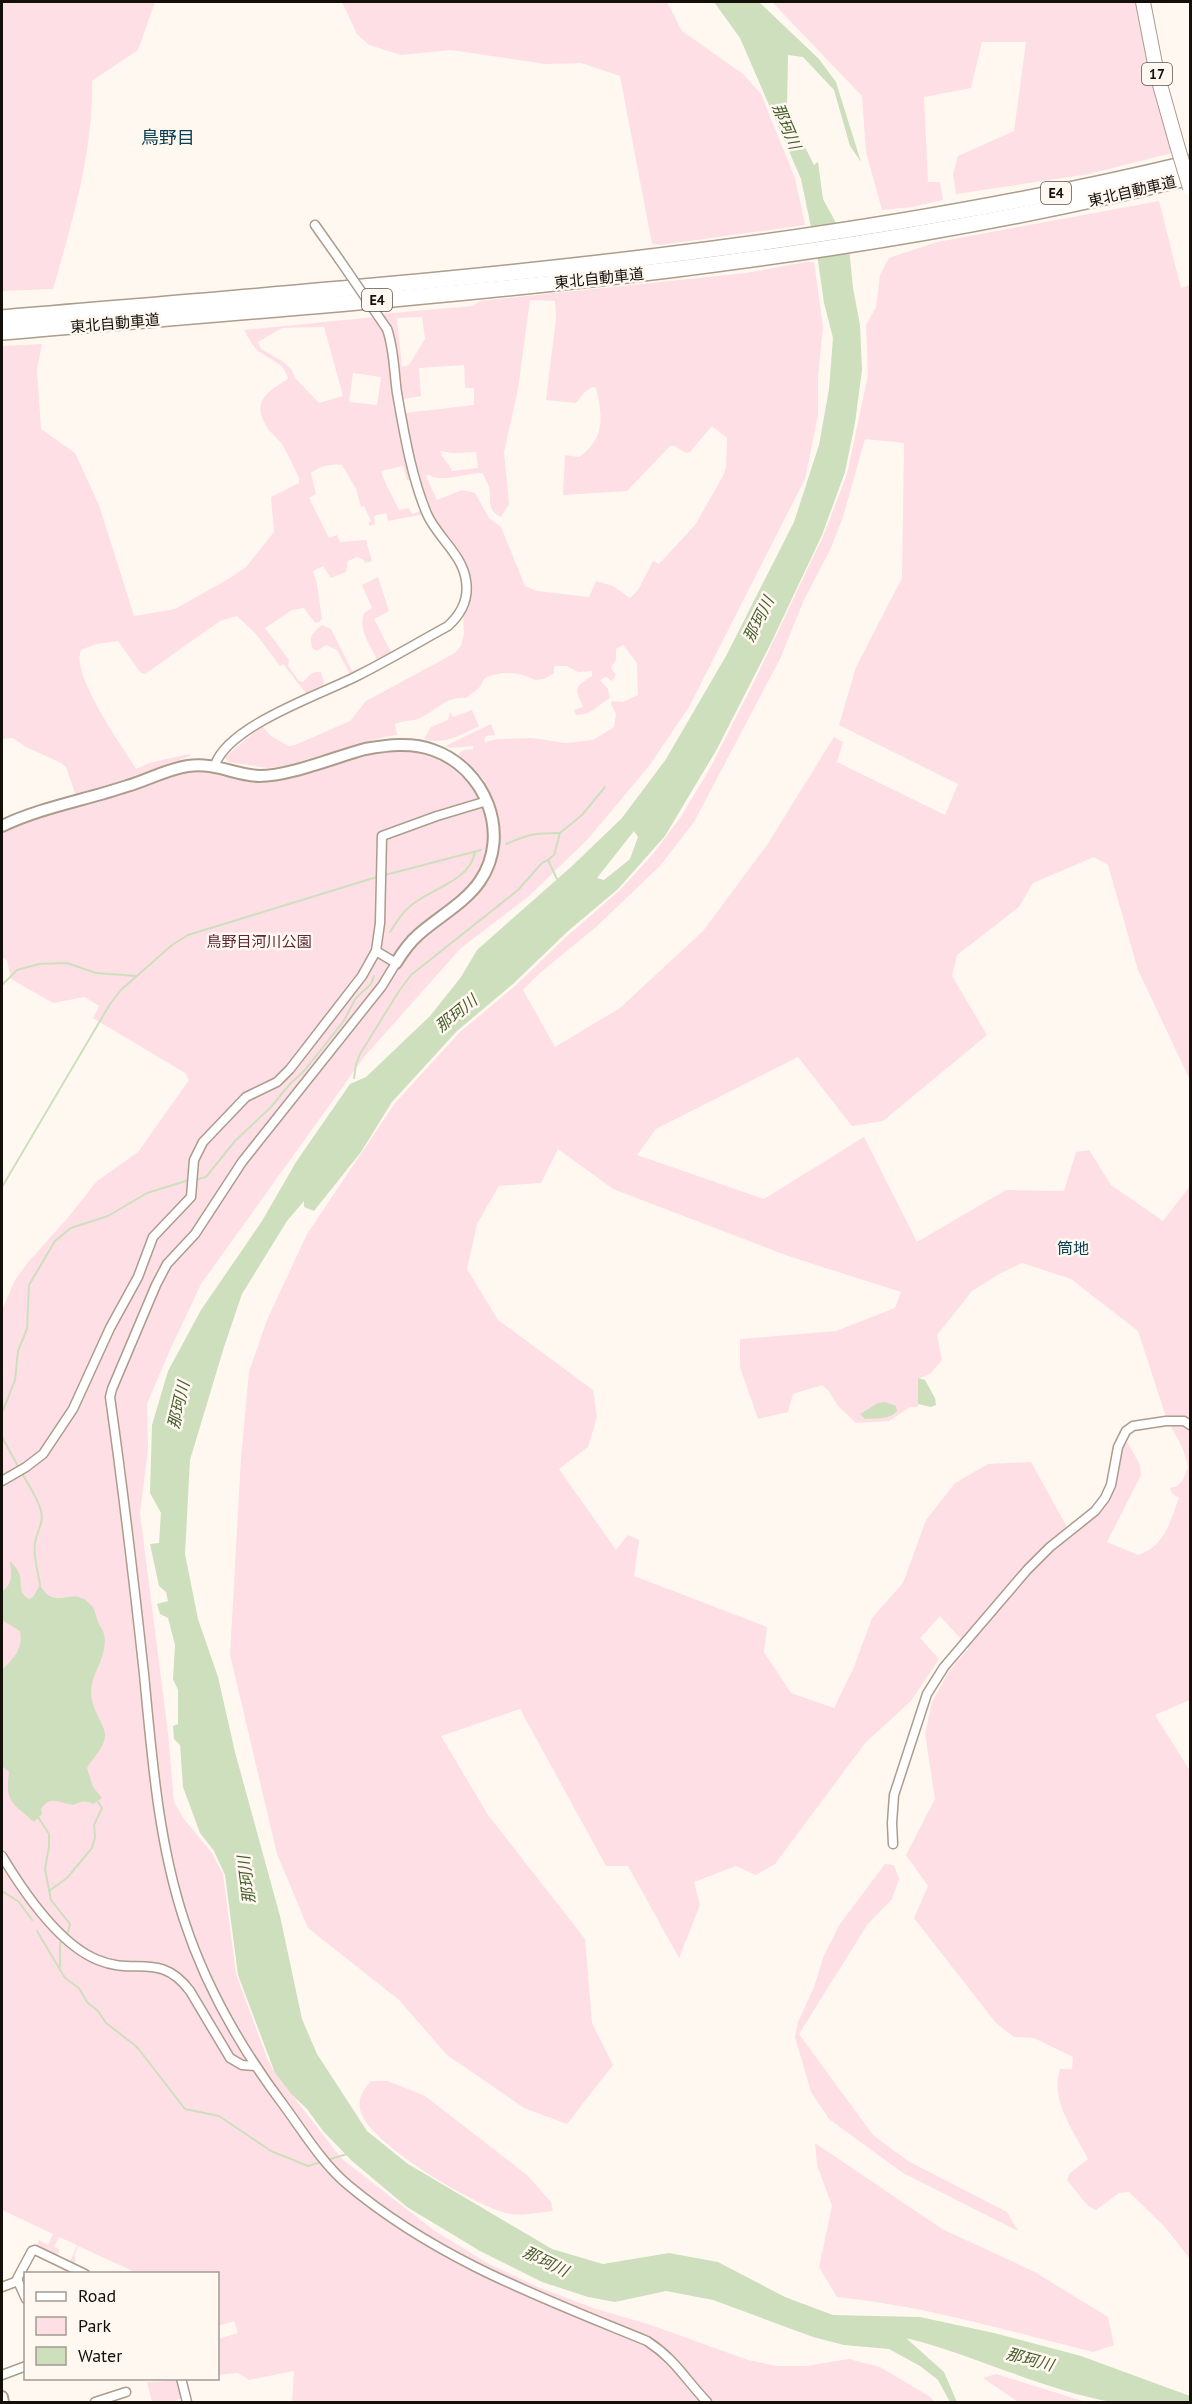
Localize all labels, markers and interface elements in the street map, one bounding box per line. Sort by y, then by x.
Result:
road number: 17 [1142,63,1172,85]
water label: 那珂川 [768,100,806,154]
district label: 鳥野目 [141,126,195,149]
street label: 東北自動車道 [1086,172,1178,210]
road number: E4 [1041,182,1071,204]
street label: 東北自動車道 [553,264,645,292]
road number: E4 [362,289,392,311]
street label: 東北自動車道 [69,310,161,336]
water label: 那珂川 [738,591,779,645]
park label: 鳥野目河川公園 [206,932,312,951]
water label: 那珂川 [431,989,482,1036]
district label: 筒地 [1057,1238,1089,1258]
water label: 那珂川 [163,1377,194,1431]
water label: 那珂川 [233,1853,259,1905]
water label: 那珂川 [520,2241,574,2281]
legend [24,2272,219,2380]
text: Road [78,2284,116,2307]
text: Park [78,2314,111,2337]
water label: 那珂川 [1004,2343,1058,2375]
text: Water [78,2344,122,2367]

